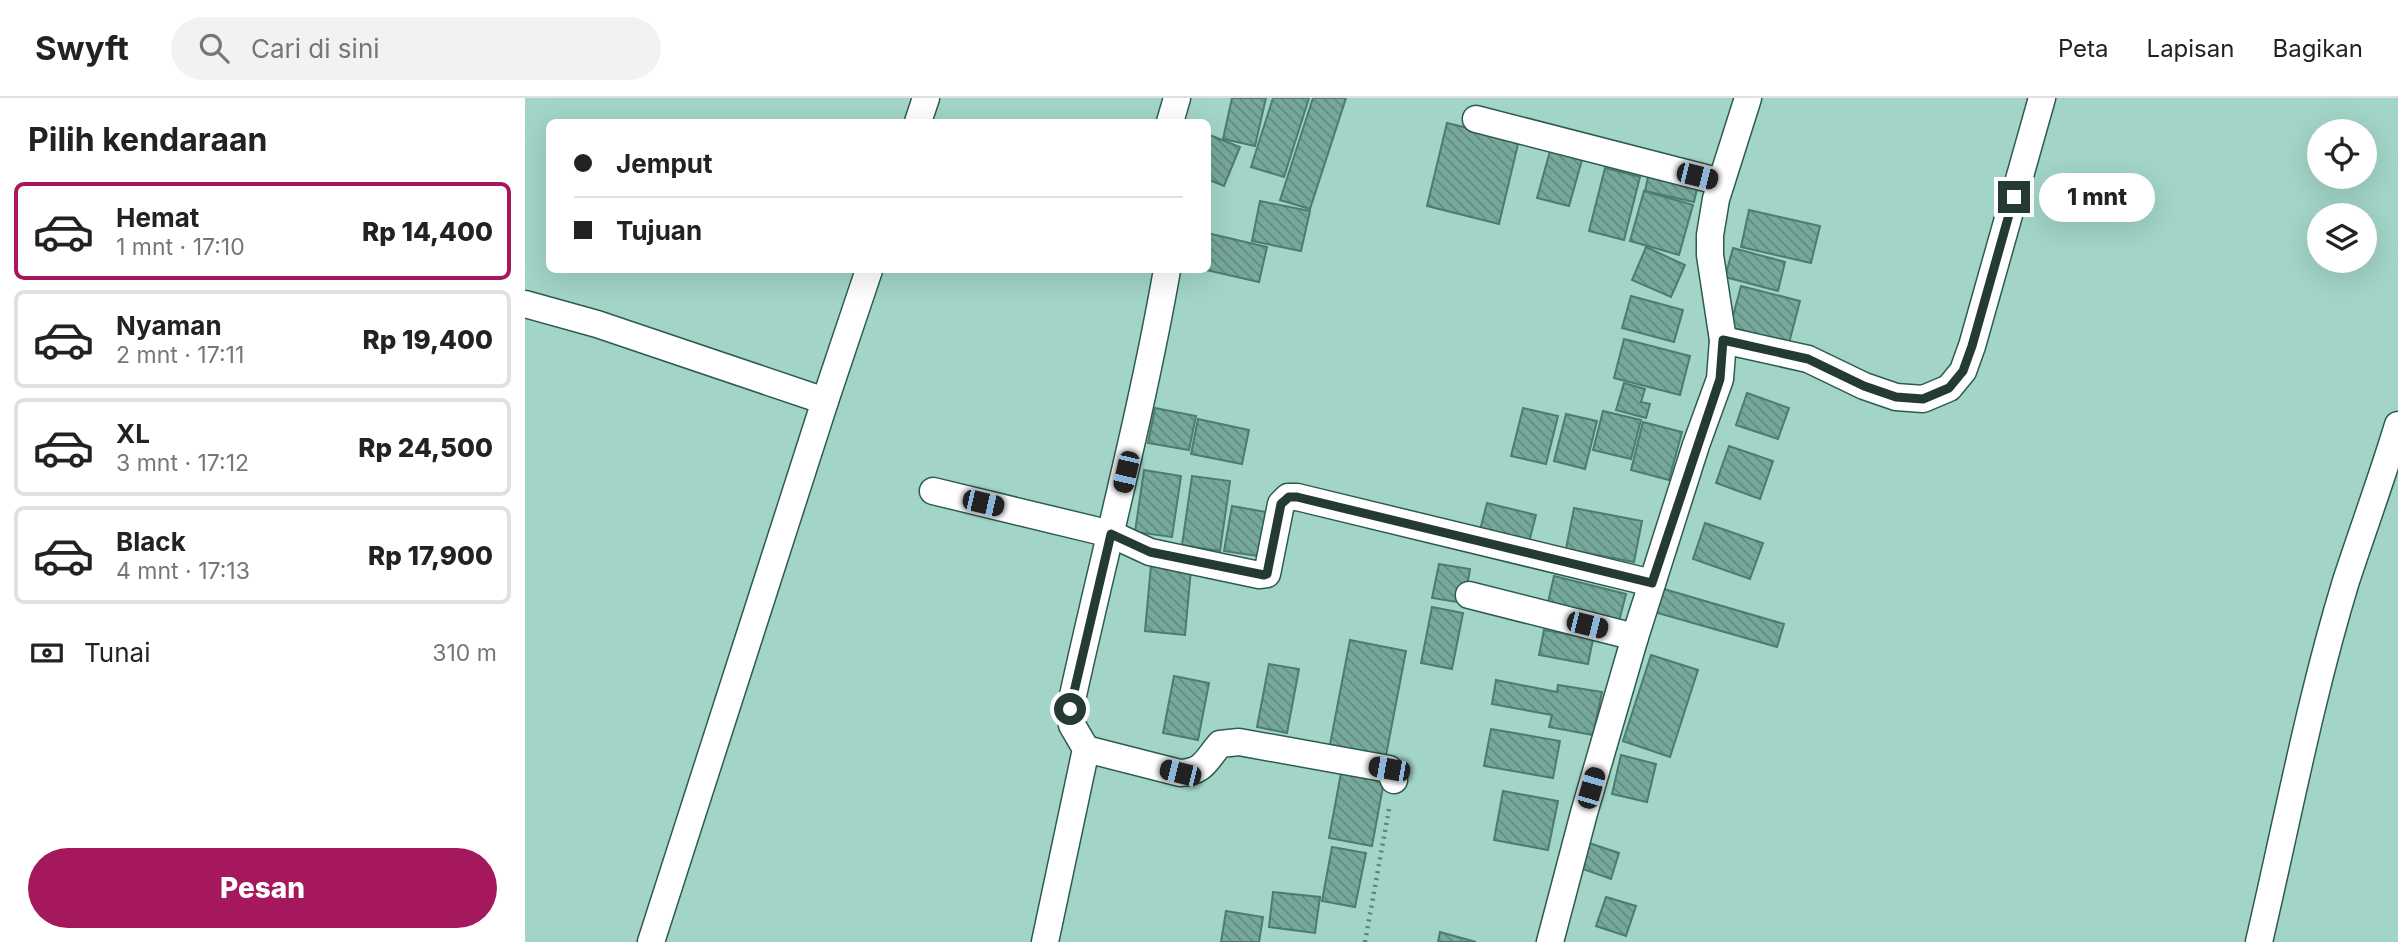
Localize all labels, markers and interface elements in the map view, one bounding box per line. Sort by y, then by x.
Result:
search box [171,17,661,80]
text: Swyft [35,28,129,68]
icon: search [195,29,233,67]
text: Cari di sini [251,33,380,64]
text: Peta [2058,34,2109,63]
text: Lapisan [2147,34,2234,63]
text: Bagikan [2272,34,2363,63]
map controls [2307,119,2377,273]
button: locate [2307,119,2377,189]
text: Pilih kendaraan [28,120,268,159]
text: Jemput [616,148,713,179]
car [1675,161,1720,191]
callout: 1 mnt [2039,172,2154,222]
route end [1998,181,2030,213]
text: 1 mnt [2067,183,2127,211]
icon: car [32,200,95,263]
text: Hemat [116,202,199,233]
button: layers [2307,203,2377,273]
text: Tujuan [616,215,702,246]
text: Rp 14,400 [362,216,493,247]
text: 1 mnt · 17:10 [116,233,245,261]
icon: car [32,308,95,371]
text: Nyaman [116,310,222,341]
text: Rp 19,400 [363,324,493,355]
text: 2 mnt · 17:11 [116,341,244,369]
icon: car [32,416,95,479]
text: XL [116,418,150,449]
text: Rp 24,500 [358,432,493,463]
text: 3 mnt · 17:12 [116,449,249,477]
car [1112,449,1141,495]
car [961,488,1006,518]
icon: car [32,524,95,587]
text: Black [116,526,186,557]
text: Rp 17,900 [368,540,493,571]
text: 4 mnt · 17:13 [116,557,250,585]
car [1565,610,1610,640]
icon: cash [28,634,66,672]
text: Tunai [84,637,151,668]
text: 310 m [432,639,497,667]
route start [1054,693,1086,725]
car [1367,755,1412,783]
car [1158,758,1203,788]
car [1576,765,1607,811]
button: Pesan [28,848,497,928]

